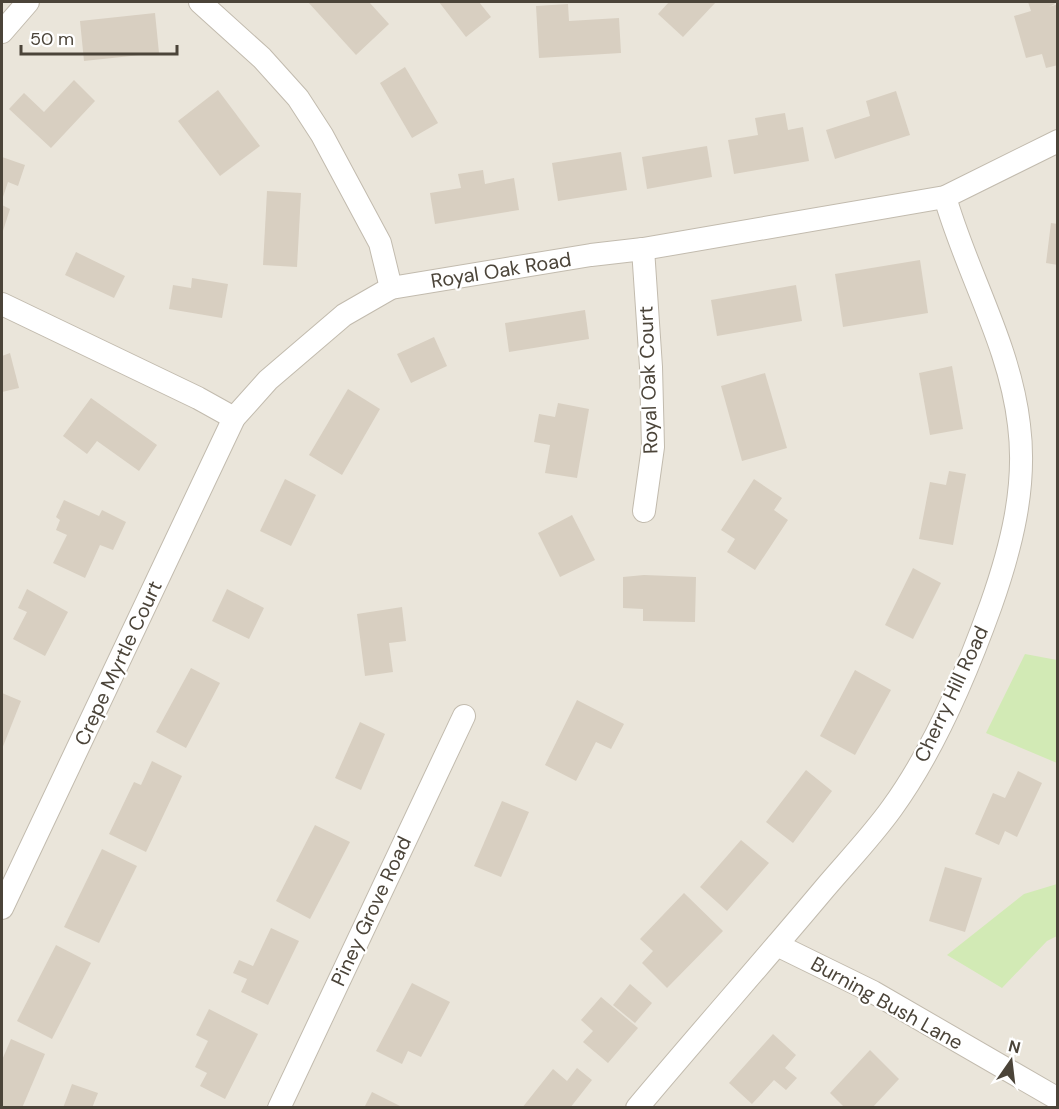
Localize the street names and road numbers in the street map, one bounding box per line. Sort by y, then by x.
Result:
street label: Royal Oak Road [429,246,573,294]
street label: Royal Oak Court [632,305,664,454]
street label: Crepe Myrtle Court [68,576,168,750]
street label: Cherry Hill Road [908,622,994,766]
street label: Piney Grove Road [325,832,417,990]
street label: Burning Bush Lane [806,950,968,1056]

